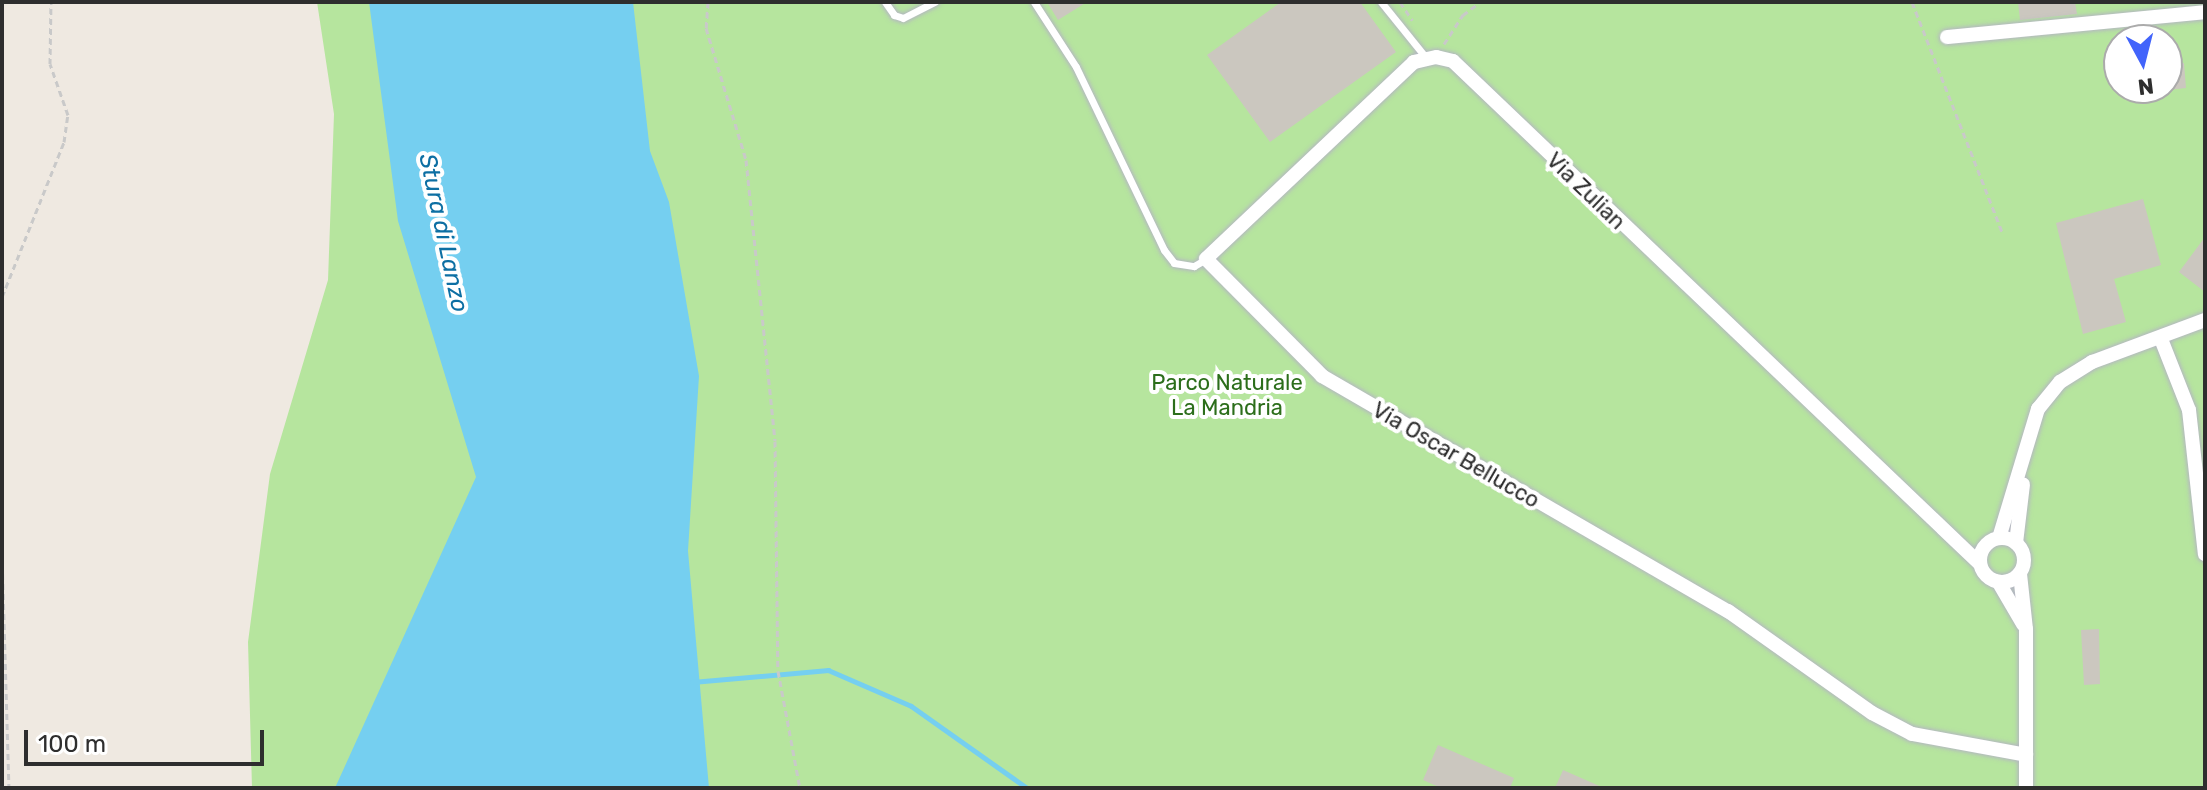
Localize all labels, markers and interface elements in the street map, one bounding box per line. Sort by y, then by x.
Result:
north arrow [2103,24,2183,104]
text: N [2136,72,2155,101]
street label: Via Zulian [1541,147,1631,235]
water label: Stura di Lanzo [412,151,474,315]
park label: Parco Naturale La Mandria [1151,369,1303,420]
street label: Via Oscar Bellucco [1367,396,1545,514]
scale bar [28,714,268,764]
text: 100 m [38,730,106,758]

